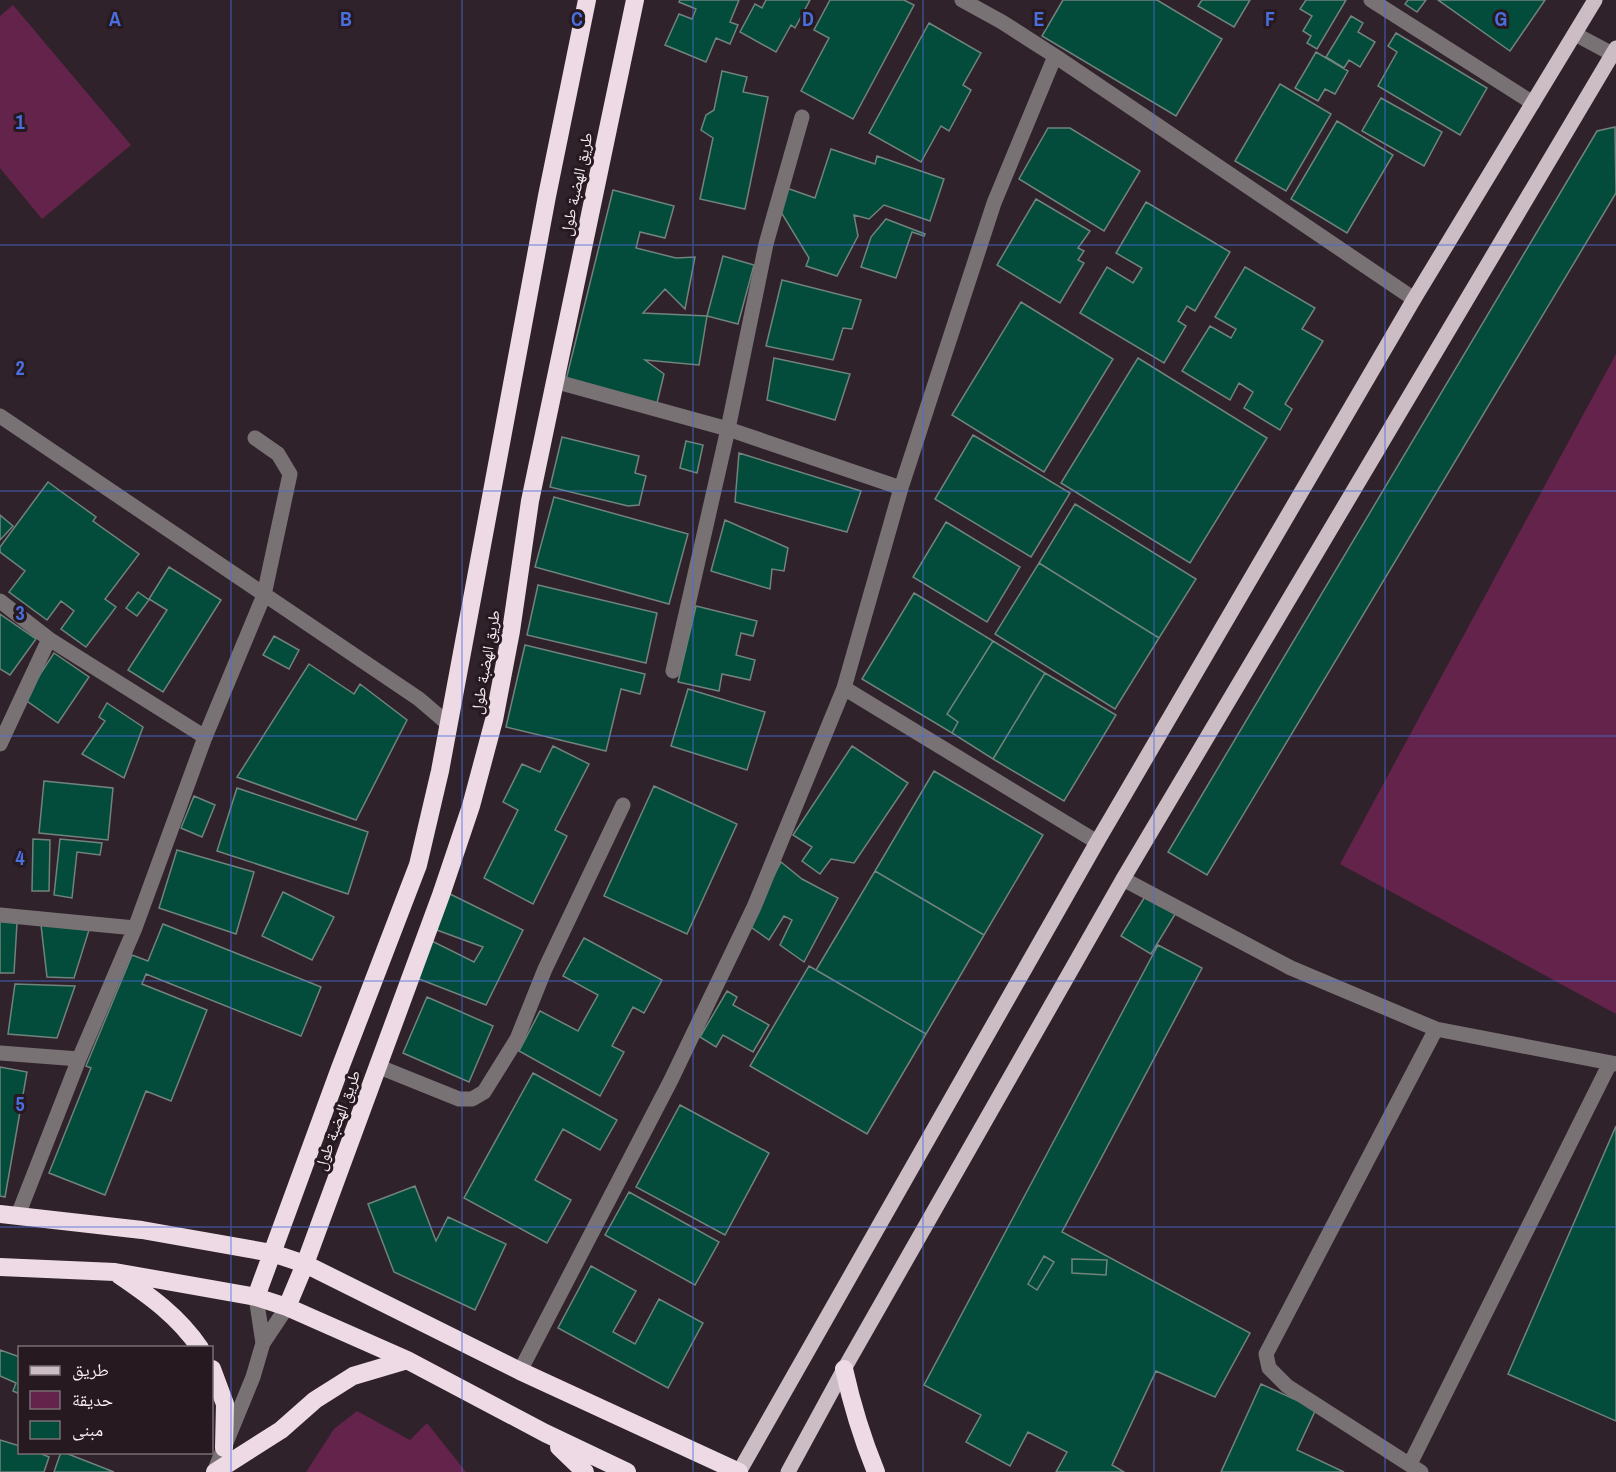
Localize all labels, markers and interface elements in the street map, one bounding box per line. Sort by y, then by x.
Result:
text: A [109,5,121,32]
text: B [340,5,352,32]
text: C [571,5,583,32]
text: D [802,5,814,32]
text: E [1034,5,1045,32]
text: F [1265,5,1275,32]
text: G [1495,5,1507,32]
text: 1 [15,108,25,135]
street label: طريق الهضبة طول [554,130,598,238]
text: 2 [15,354,25,381]
text: 3 [15,599,25,626]
street label: طريق الهضبة طول [465,608,505,716]
text: 4 [15,844,25,871]
street label: طريق الهضبة طول [309,1067,365,1173]
text: 5 [15,1090,25,1117]
legend [18,1346,213,1454]
text: طريق [72,1357,109,1382]
text: حديقة [72,1387,113,1412]
text: مبنى [72,1417,103,1442]

